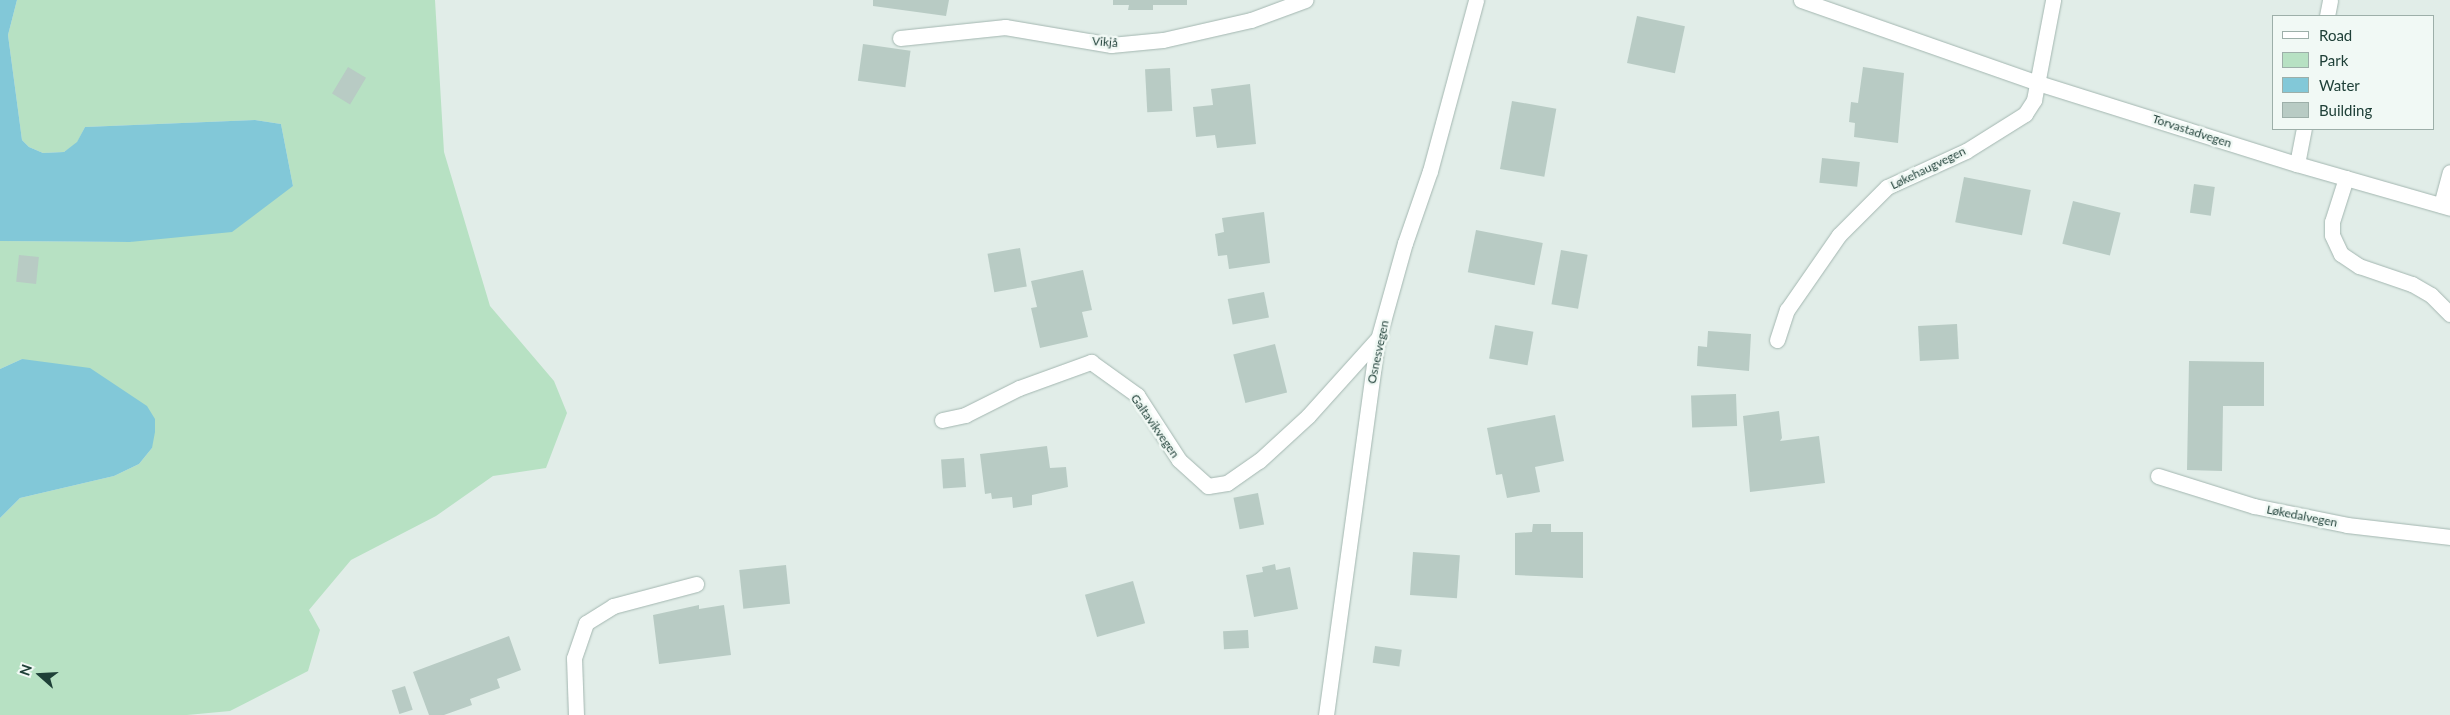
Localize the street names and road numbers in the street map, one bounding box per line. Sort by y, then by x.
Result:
street label: Vikjå [1091,34,1119,50]
street label: Torvastadvegen [2151,111,2233,151]
street label: Løkehaugvegen [1888,144,1968,192]
street label: Osnesvegen [1364,319,1392,385]
street label: Galtavikvegen [1128,391,1182,461]
street label: Løkedalvegen [2265,502,2339,530]

